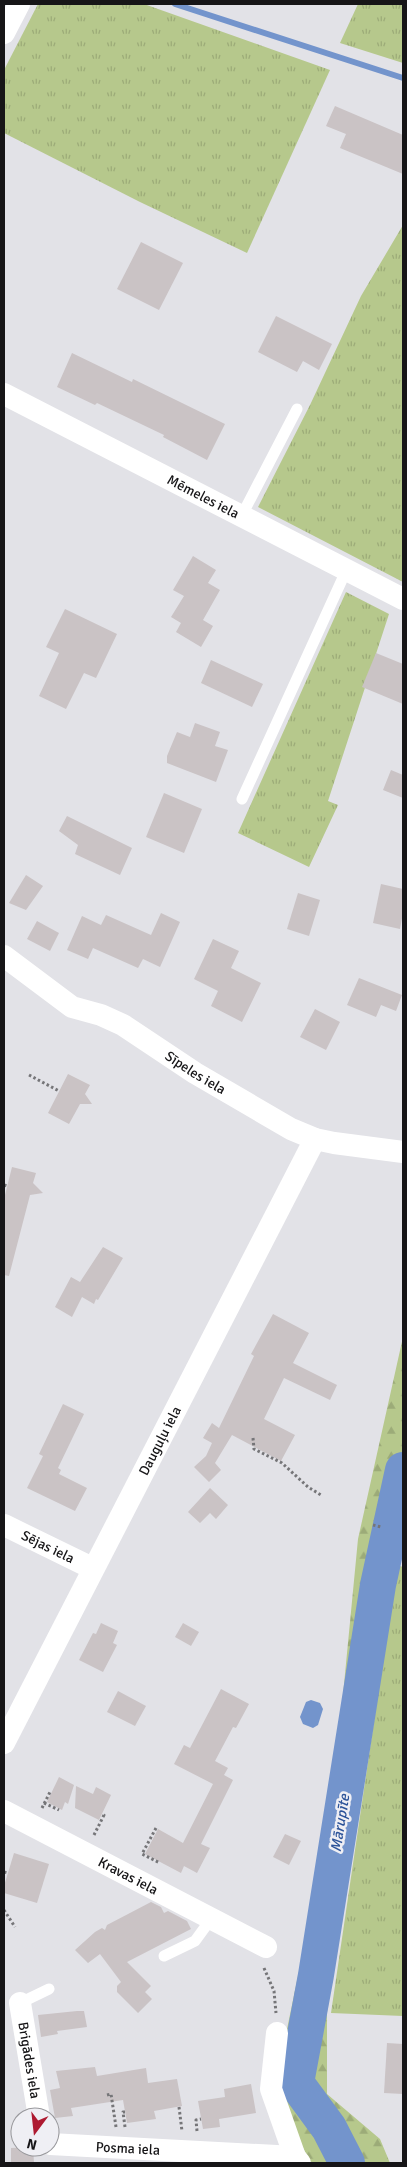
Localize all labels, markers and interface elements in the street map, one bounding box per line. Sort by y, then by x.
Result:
street label: Mēmeles iela [164,471,242,522]
street label: Sīpeles iela [162,1048,229,1098]
street label: Dauguļu iela [135,1403,185,1478]
street label: Sējas iela [18,1527,77,1567]
water label: Mārupīte [327,1791,354,1853]
street label: Kravas iela [95,1853,161,1898]
street label: Brigādes iela [14,2021,44,2100]
north arrow [10,2107,60,2157]
text: N [25,2135,39,2154]
street label: Posma iela [95,2138,160,2159]

